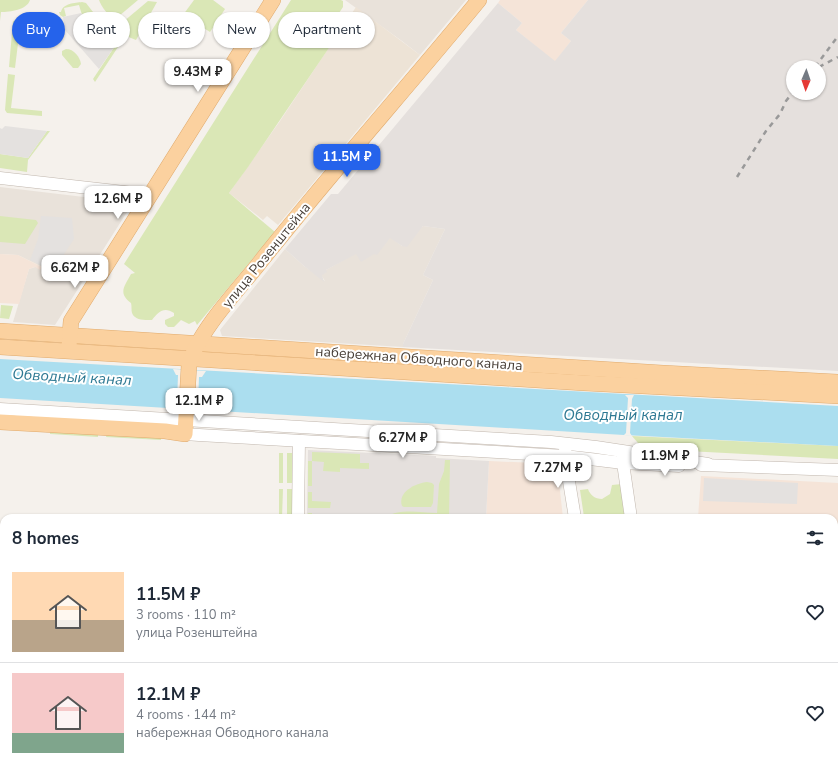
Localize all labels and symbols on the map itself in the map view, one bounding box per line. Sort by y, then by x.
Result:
pin: 9.43M ₽ [161,59,235,93]
north arrow [786,60,826,100]
pin: 11.5M ₽ [310,144,384,178]
pin: 12.6M ₽ [81,186,155,220]
street label: улица Розенштейна [218,198,315,312]
pin: 6.62M ₽ [38,255,112,289]
street label: набережная Обводного канала [315,342,523,375]
water label: Обводный канал [12,364,132,390]
pin: 12.1M ₽ [162,388,236,422]
water label: Обводный канал [563,405,683,425]
pin: 6.27M ₽ [366,425,440,459]
pin: 11.9M ₽ [628,443,702,477]
pin: 7.27M ₽ [521,455,595,489]

